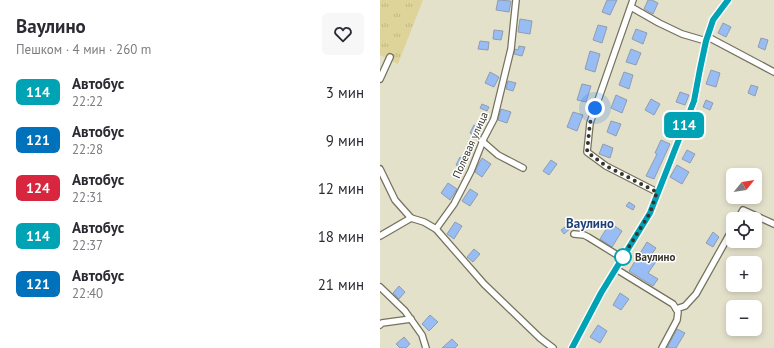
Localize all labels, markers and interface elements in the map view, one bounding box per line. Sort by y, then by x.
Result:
button: heart [322,13,364,55]
text: Ваулино [16,14,86,38]
text: Пешком · 4 мин · 260 m [16,41,151,58]
text: Автобус [72,74,124,93]
text: 114 [26,83,50,101]
text: 3 мин [326,83,364,102]
text: 22:22 [72,93,103,110]
your location [585,98,605,118]
street label: Полевая улица [449,110,491,180]
line badge: 114 [661,112,707,138]
text: 114 [672,116,696,134]
text: Автобус [72,122,124,141]
text: 121 [26,131,50,149]
text: 9 мин [326,131,364,150]
text: 22:28 [72,141,103,158]
north arrow [726,168,762,204]
map controls [726,168,762,336]
text: Автобус [72,170,124,189]
text: 124 [26,179,50,197]
text: 12 мин [318,179,364,198]
text: 22:31 [72,189,103,206]
button: locate [726,212,762,248]
district label: Ваулино [566,215,614,232]
text: Автобус [72,218,124,237]
text: 114 [26,227,50,245]
text: 18 мин [318,227,364,246]
text: 22:37 [72,237,103,254]
marker: Ваулино [614,248,632,266]
place label: Ваулино [635,250,676,264]
button: + [726,256,762,292]
text: Автобус [72,266,124,285]
text: 121 [26,275,50,293]
text: 21 мин [318,275,364,294]
text: 22:40 [72,285,103,302]
button: − [726,300,762,336]

